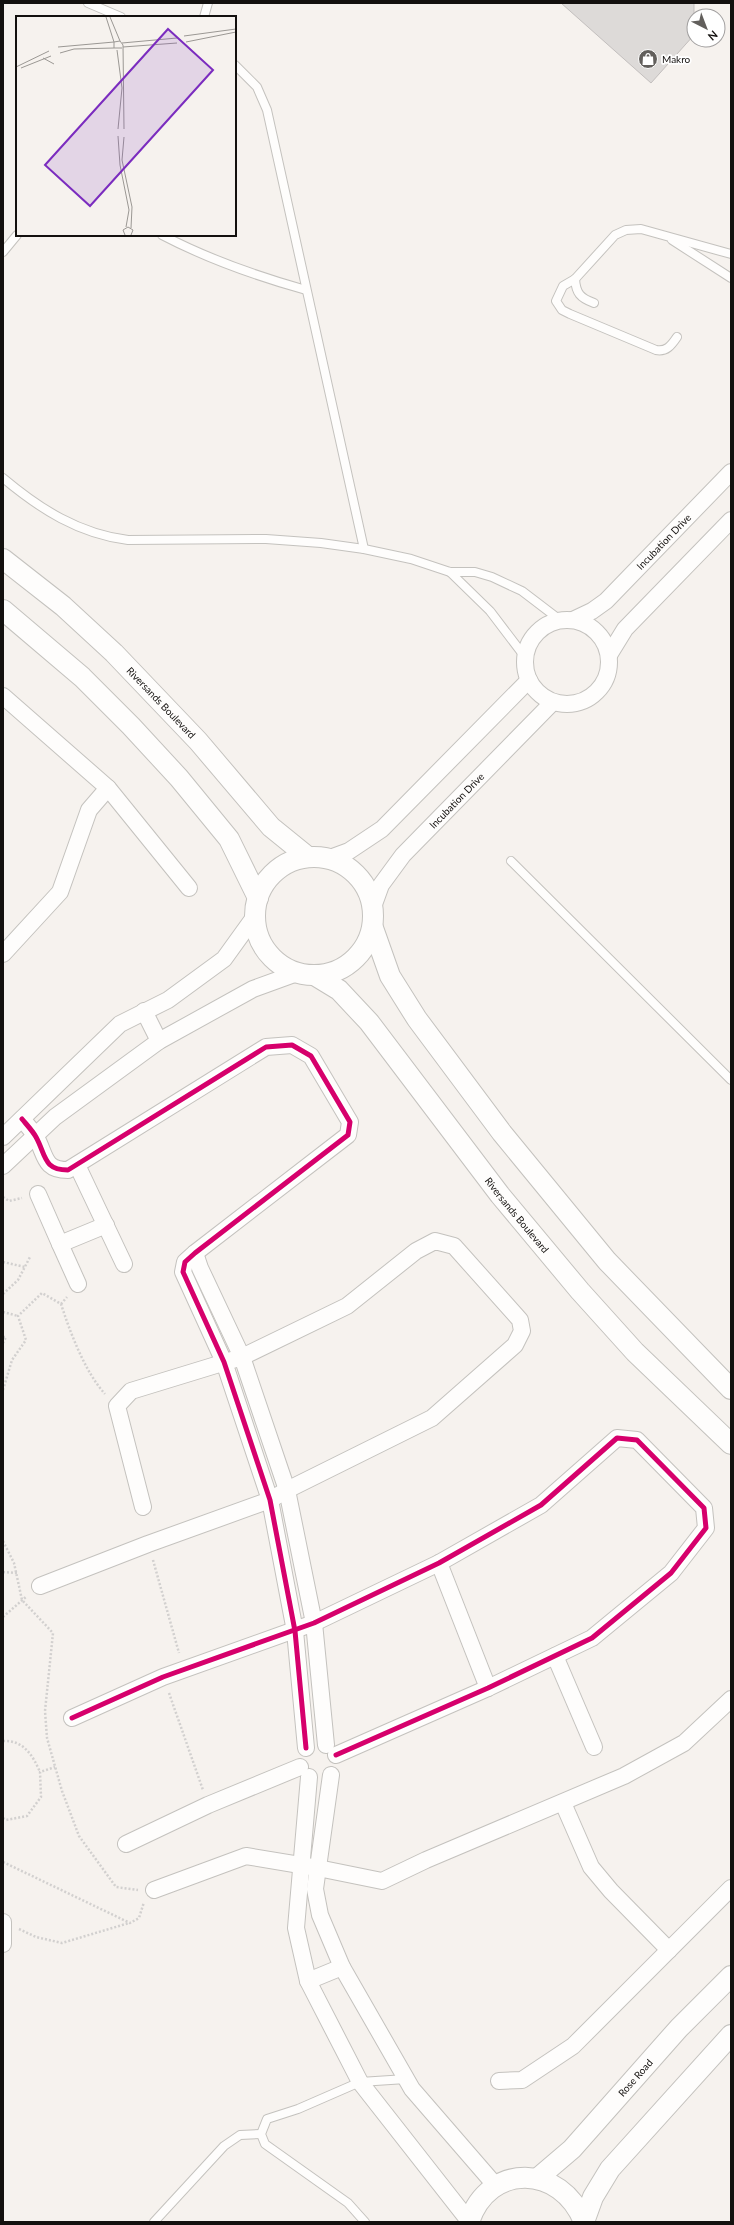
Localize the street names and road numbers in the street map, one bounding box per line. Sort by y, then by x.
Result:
street label: Incubation Drive [634,511,693,572]
street label: Riversands Boulevard [124,664,198,741]
street label: Incubation Drive [427,770,486,831]
street label: Riversands Boulevard [483,1175,552,1255]
street label: Rose Road [615,2056,655,2099]

